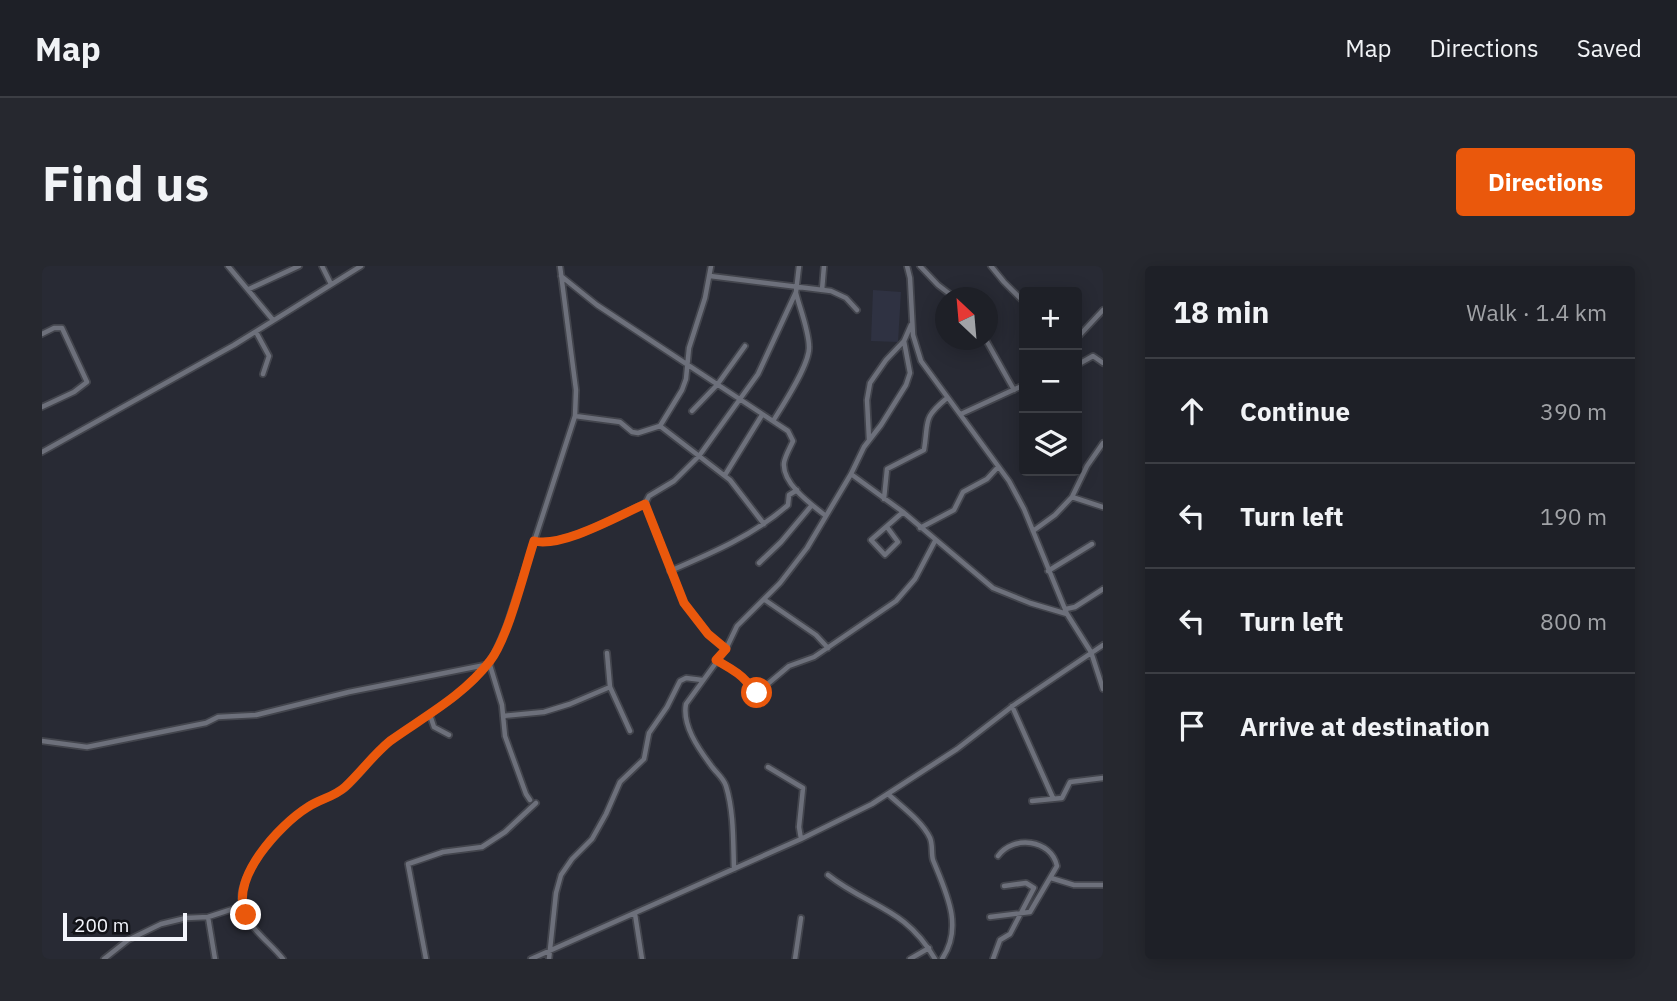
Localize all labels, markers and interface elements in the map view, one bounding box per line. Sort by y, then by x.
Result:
text: Map [35,27,101,70]
text: Map [1345,32,1391,64]
text: Directions [1429,32,1539,64]
text: Saved [1577,32,1642,64]
button: Directions [1456,148,1635,216]
text: Find us [42,151,209,214]
north arrow [935,287,998,350]
map controls [1019,287,1082,476]
button: + [1019,287,1082,350]
text: 18 min [1173,292,1269,331]
text: Walk · 1.4 km [1466,297,1607,327]
button: − [1019,350,1082,413]
icon: ahead [1173,392,1211,430]
text: Continue [1240,394,1350,428]
text: 390 m [1540,396,1607,426]
button: layers [1019,413,1082,476]
icon: left [1173,497,1211,535]
text: Turn left [1240,499,1343,533]
text: 190 m [1540,501,1607,531]
icon: left [1173,602,1211,640]
text: Turn left [1240,604,1343,638]
text: 800 m [1540,606,1607,636]
route start [741,677,772,708]
icon: arrive [1173,707,1211,745]
text: Arrive at destination [1240,709,1490,743]
route end [230,899,261,930]
scale bar [63,910,187,942]
text: 200 m [74,913,129,937]

